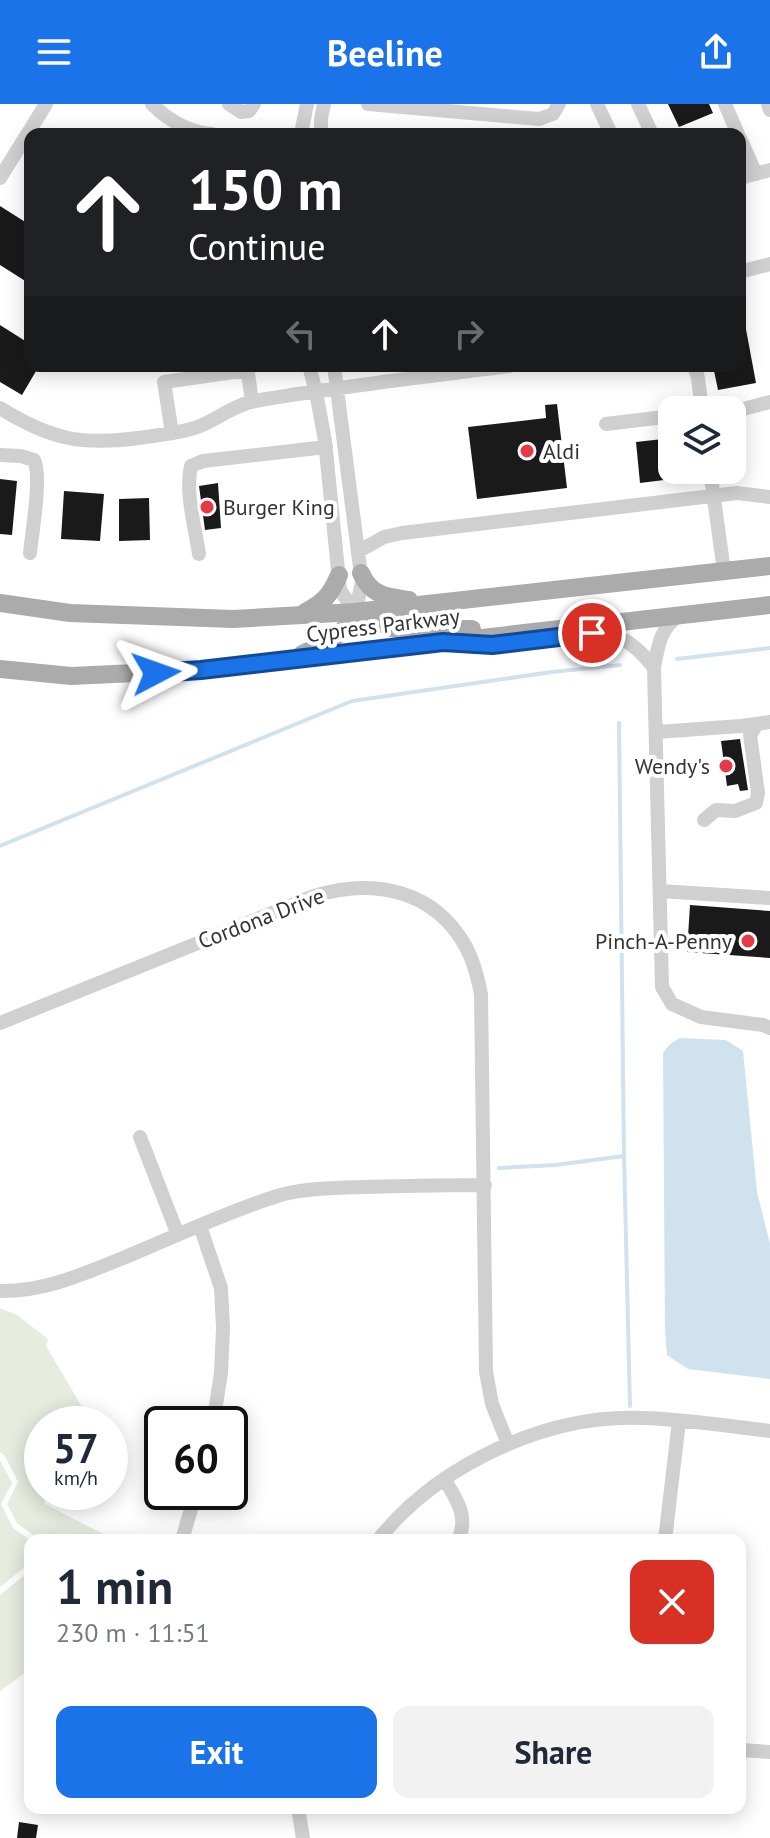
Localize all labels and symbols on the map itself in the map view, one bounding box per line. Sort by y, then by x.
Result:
place label: Aldi [543,437,580,465]
marker: Aldi [518,442,536,460]
place label: Burger King [223,493,335,521]
marker: Burger King [198,498,216,516]
pin [558,599,626,667]
street label: Cypress Parkway [305,602,462,648]
position arrow [114,631,198,715]
place label: Wendy's [635,752,710,780]
marker: Wendy's [717,757,735,775]
street label: Cordona Drive [194,881,328,955]
place label: Pinch-A-Penny [595,927,733,955]
marker: Pinch-A-Penny [739,932,757,950]
speed limit sign: 60 [144,1406,248,1510]

